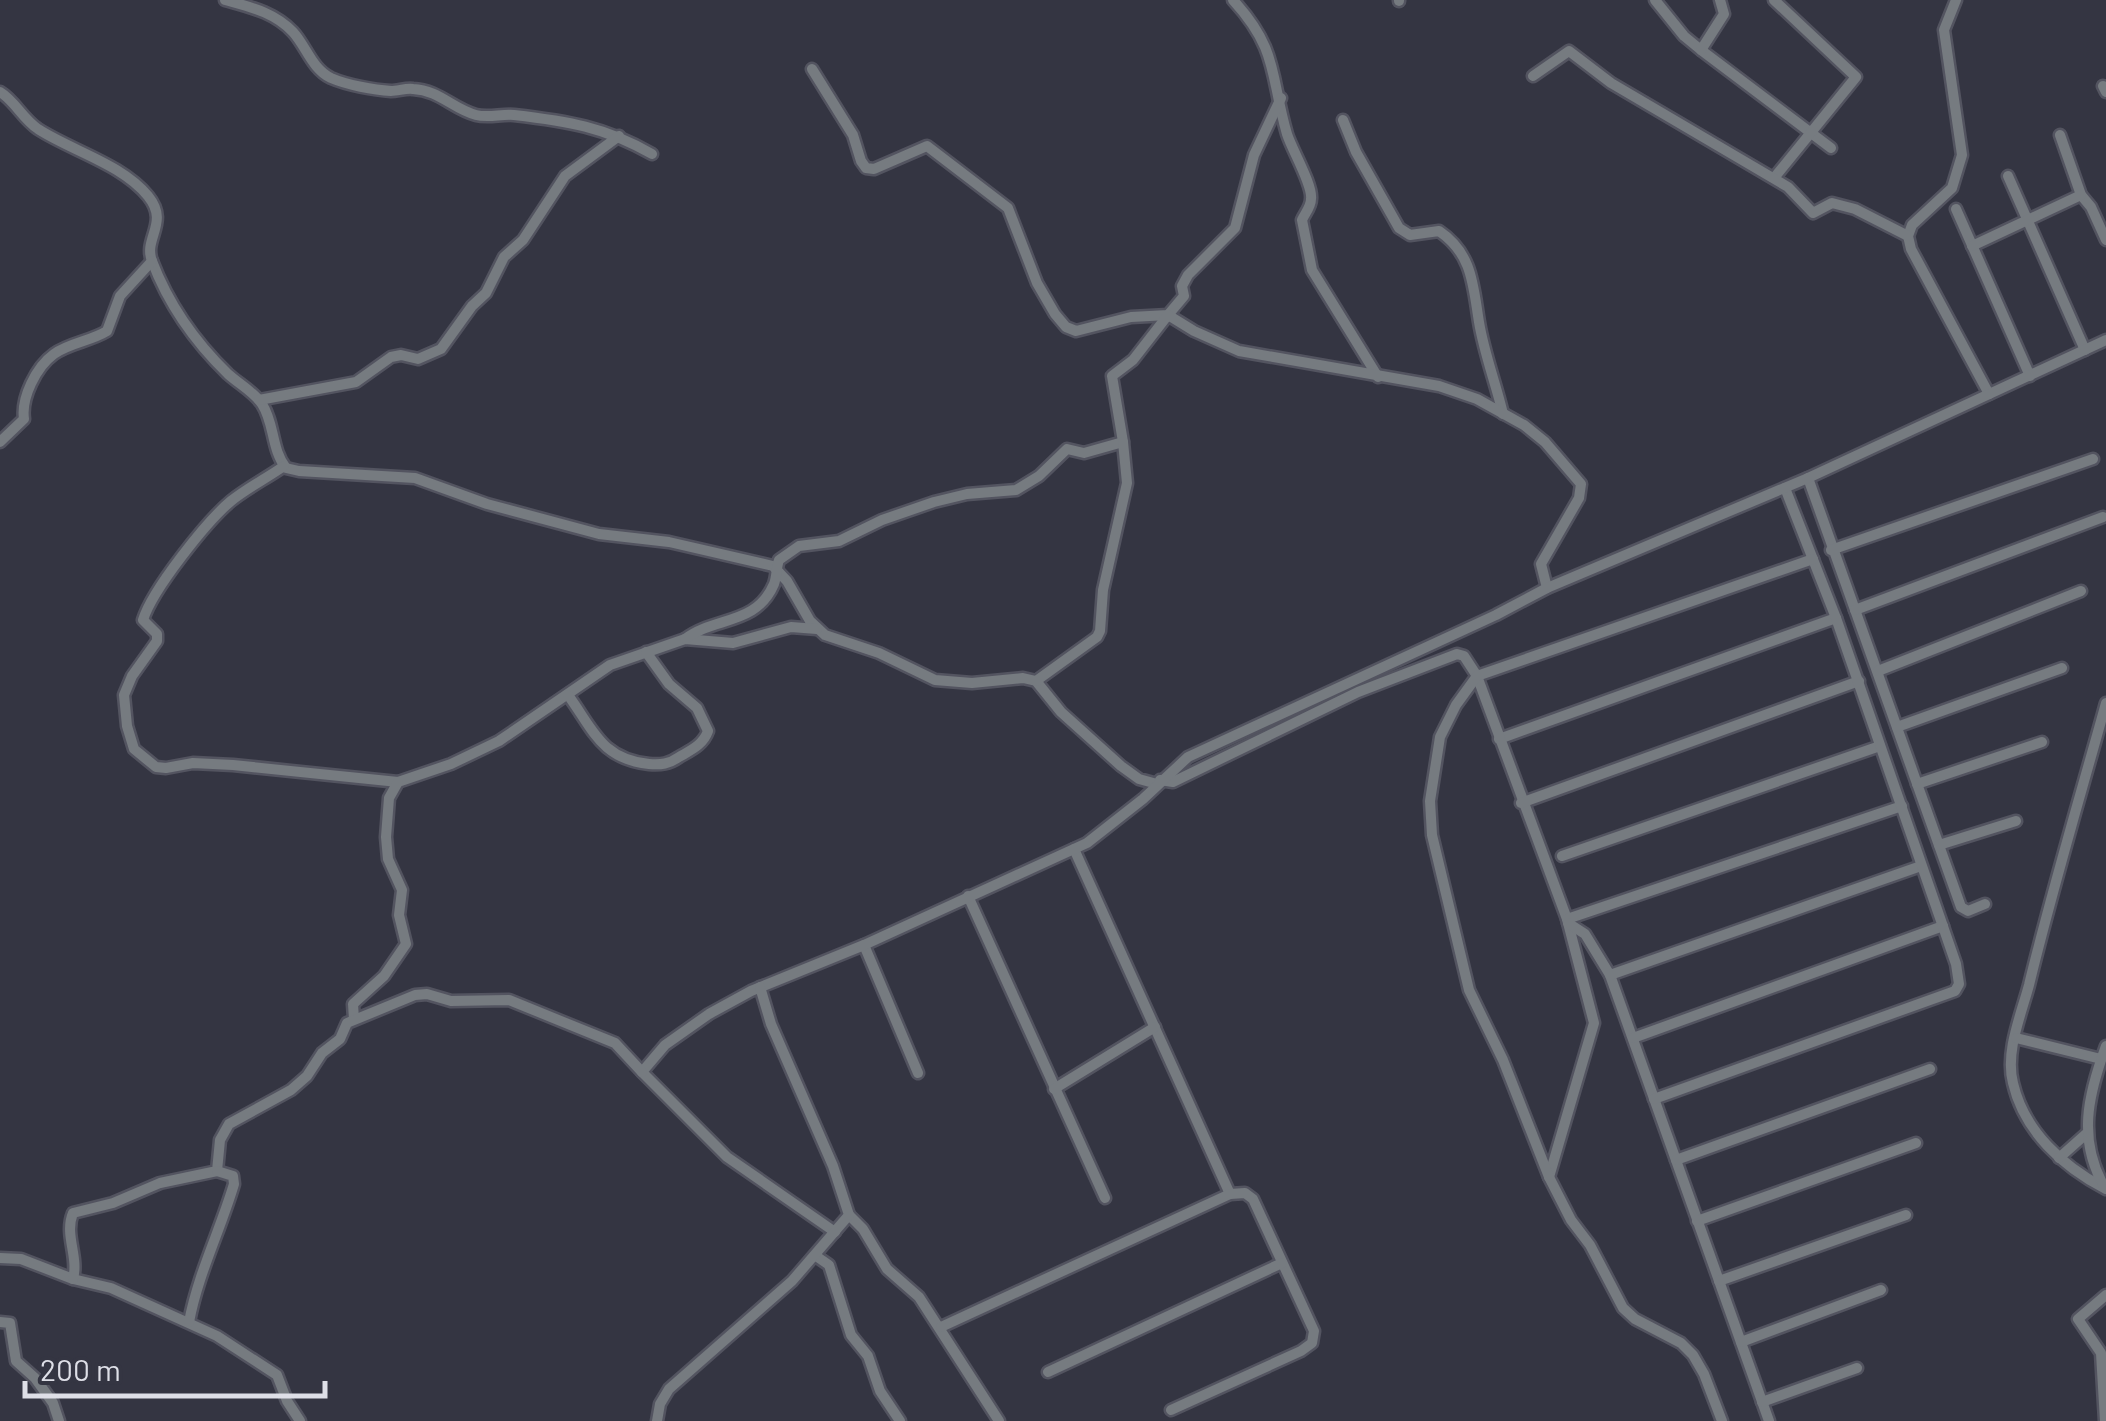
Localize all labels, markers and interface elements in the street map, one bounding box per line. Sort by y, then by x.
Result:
scale bar [25,1336,325,1398]
text: 200 m [40,1351,121,1387]

